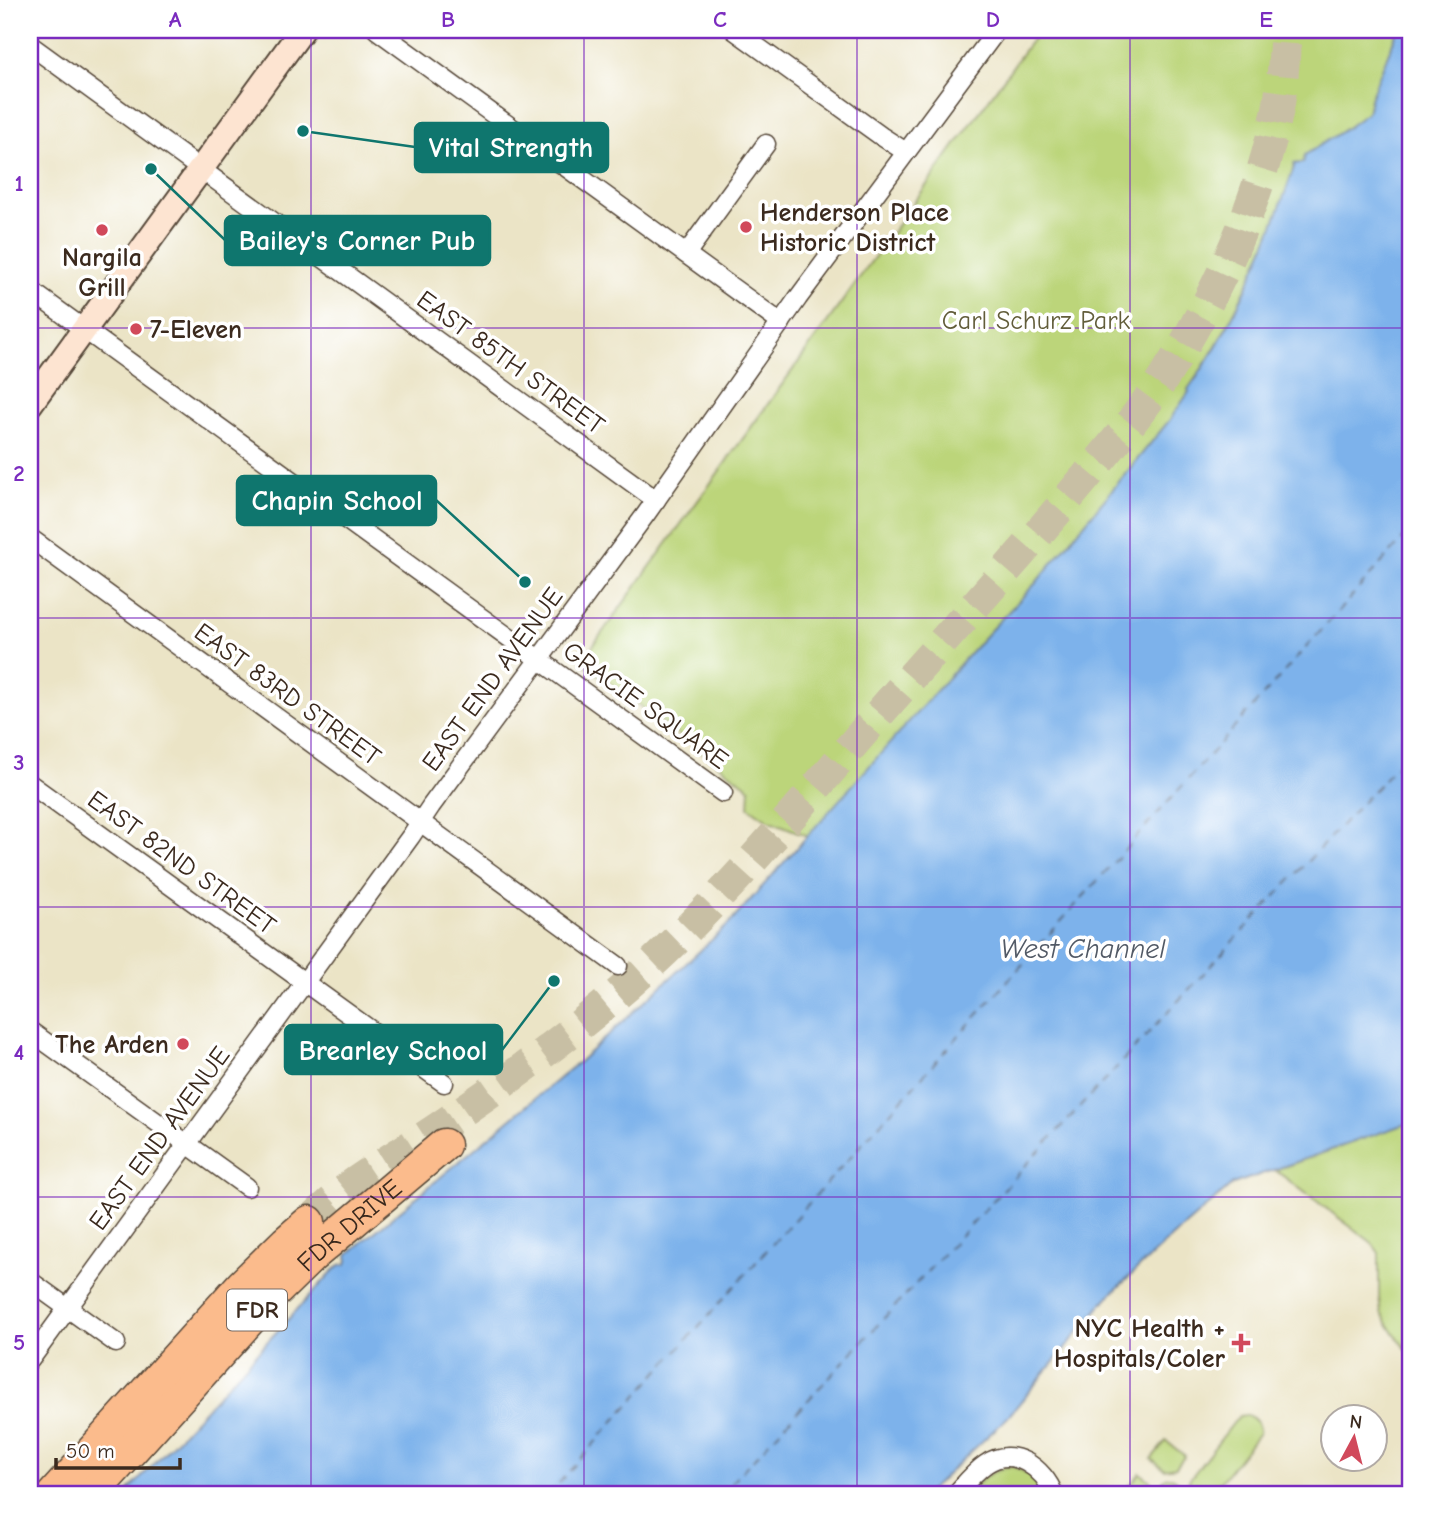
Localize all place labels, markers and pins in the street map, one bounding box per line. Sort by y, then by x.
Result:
callout: Vital Strength [415,123,608,172]
place label: Henderson Place Historic District [760,198,949,258]
callout: Bailey's Corner Pub [225,216,490,265]
marker: Henderson Place Historic District [738,219,754,235]
marker: Nargila Grill [94,222,110,238]
place label: Nargila Grill [62,243,142,303]
place label: 7-Eleven [150,315,242,345]
marker: 7-Eleven [128,321,144,337]
callout: Chapin School [237,476,436,525]
callout: Brearley School [285,1025,502,1074]
place label: The Arden [55,1030,169,1060]
marker: The Arden [175,1036,191,1052]
place label: NYC Health + Hospitals/Coler [1054,1314,1226,1374]
marker: NYC Health + Hospitals/Coler [1231,1333,1251,1353]

